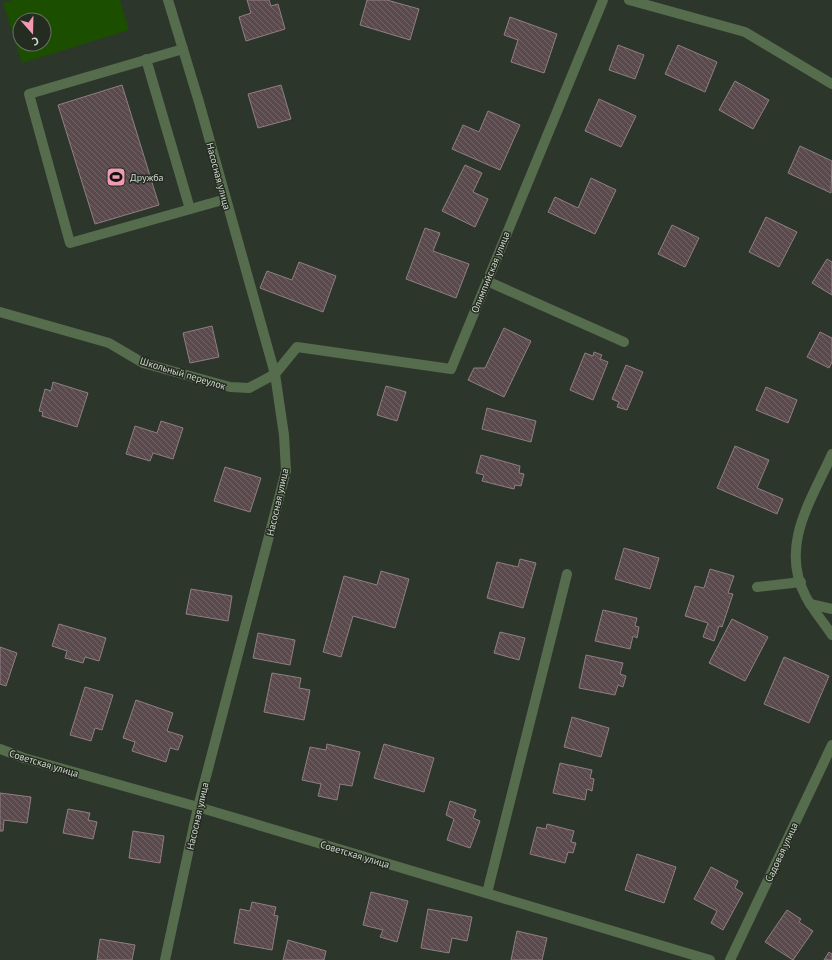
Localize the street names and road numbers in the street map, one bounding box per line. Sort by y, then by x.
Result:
street label: Насосная улица [203,141,234,211]
street label: Олимпийская улица [468,229,513,315]
street label: Школьный переулок [138,354,228,393]
street label: Насосная улица [263,467,292,537]
street label: Советская улица [8,747,80,780]
street label: Насосная улица [183,781,212,851]
street label: Садовая улица [762,820,801,884]
street label: Советская улица [319,838,391,871]

